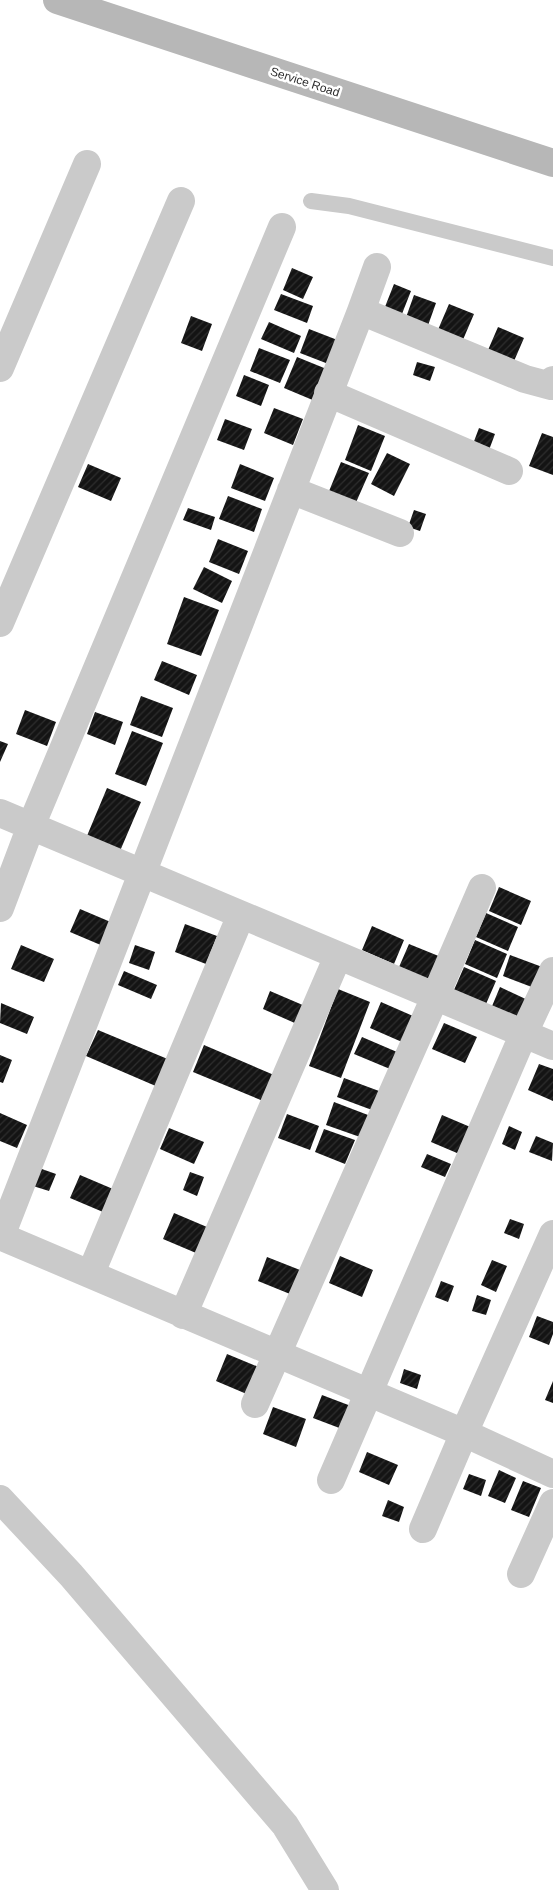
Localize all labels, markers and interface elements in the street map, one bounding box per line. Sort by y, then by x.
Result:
street label: Service Road [269,64,341,100]

